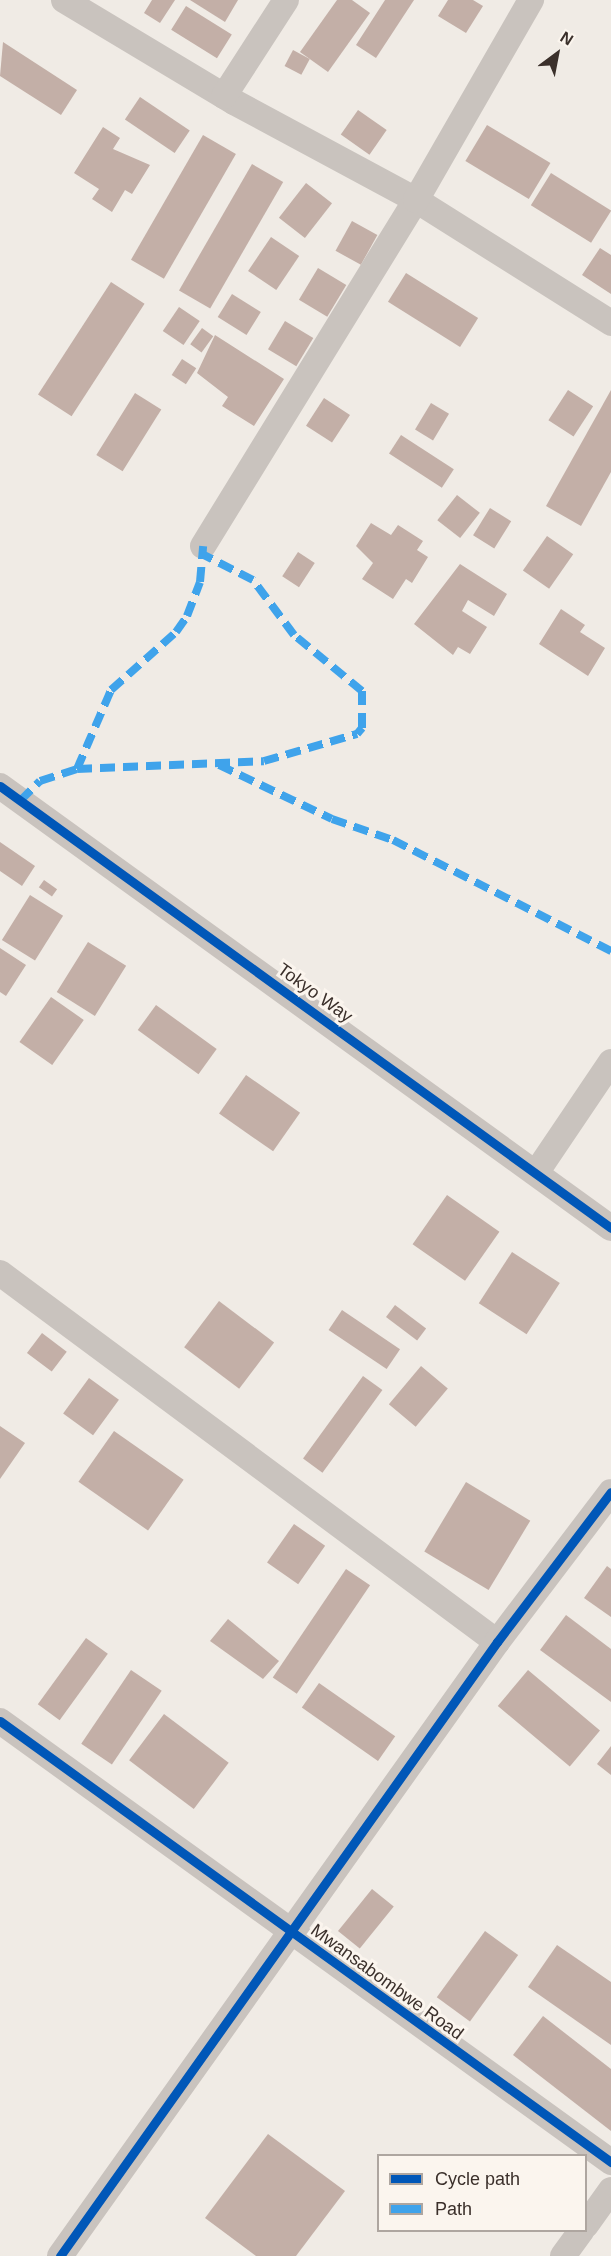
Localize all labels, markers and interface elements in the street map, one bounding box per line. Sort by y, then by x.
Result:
north arrow [527,24,587,84]
text: N [557,28,576,49]
street label: Tokyo Way [273,959,357,1027]
street label: Mwansabombwe Road [307,1919,467,2045]
legend [377,2154,587,2232]
text: Cycle path [435,2169,520,2189]
text: Path [435,2199,472,2219]

